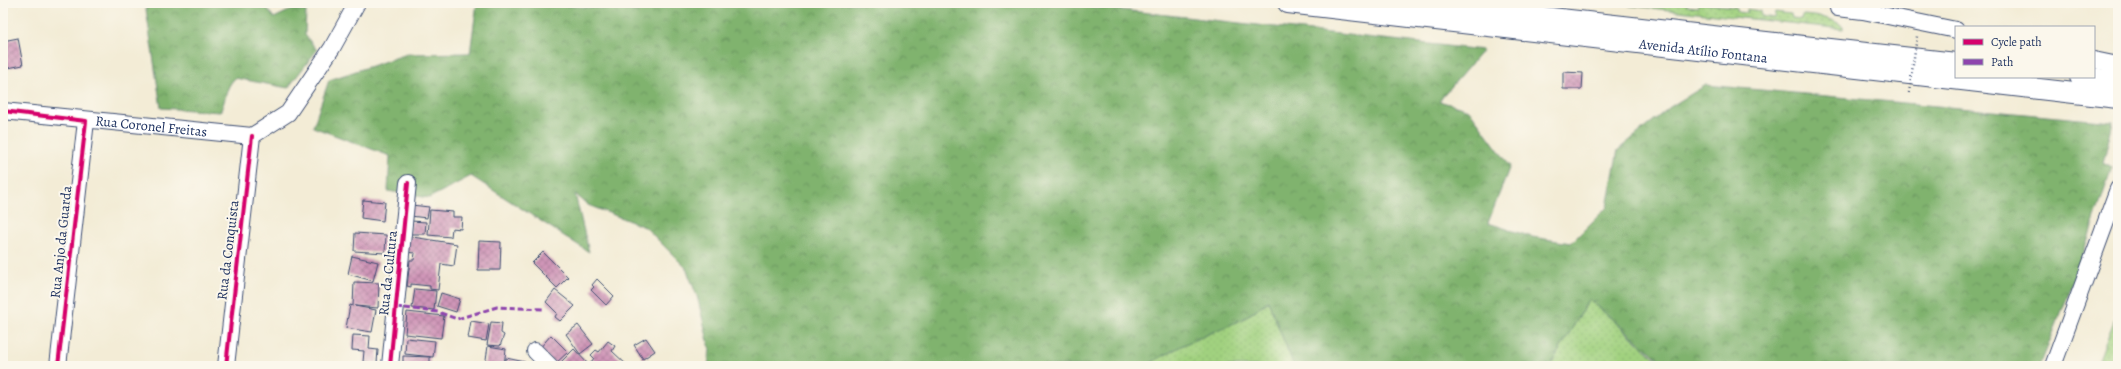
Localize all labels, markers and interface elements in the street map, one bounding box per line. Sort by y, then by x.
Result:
legend [1955,26,2095,78]
street label: Avenida Atílio Fontana [1637,34,1769,67]
text: Cycle path [1991,34,2042,50]
text: Path [1991,54,2014,70]
street label: Rua Coronel Freitas [95,111,208,141]
street label: Rua Anjo da Guarda [46,184,76,299]
street label: Rua da Conquista [212,199,244,301]
street label: Rua da Cultura [374,229,402,317]

